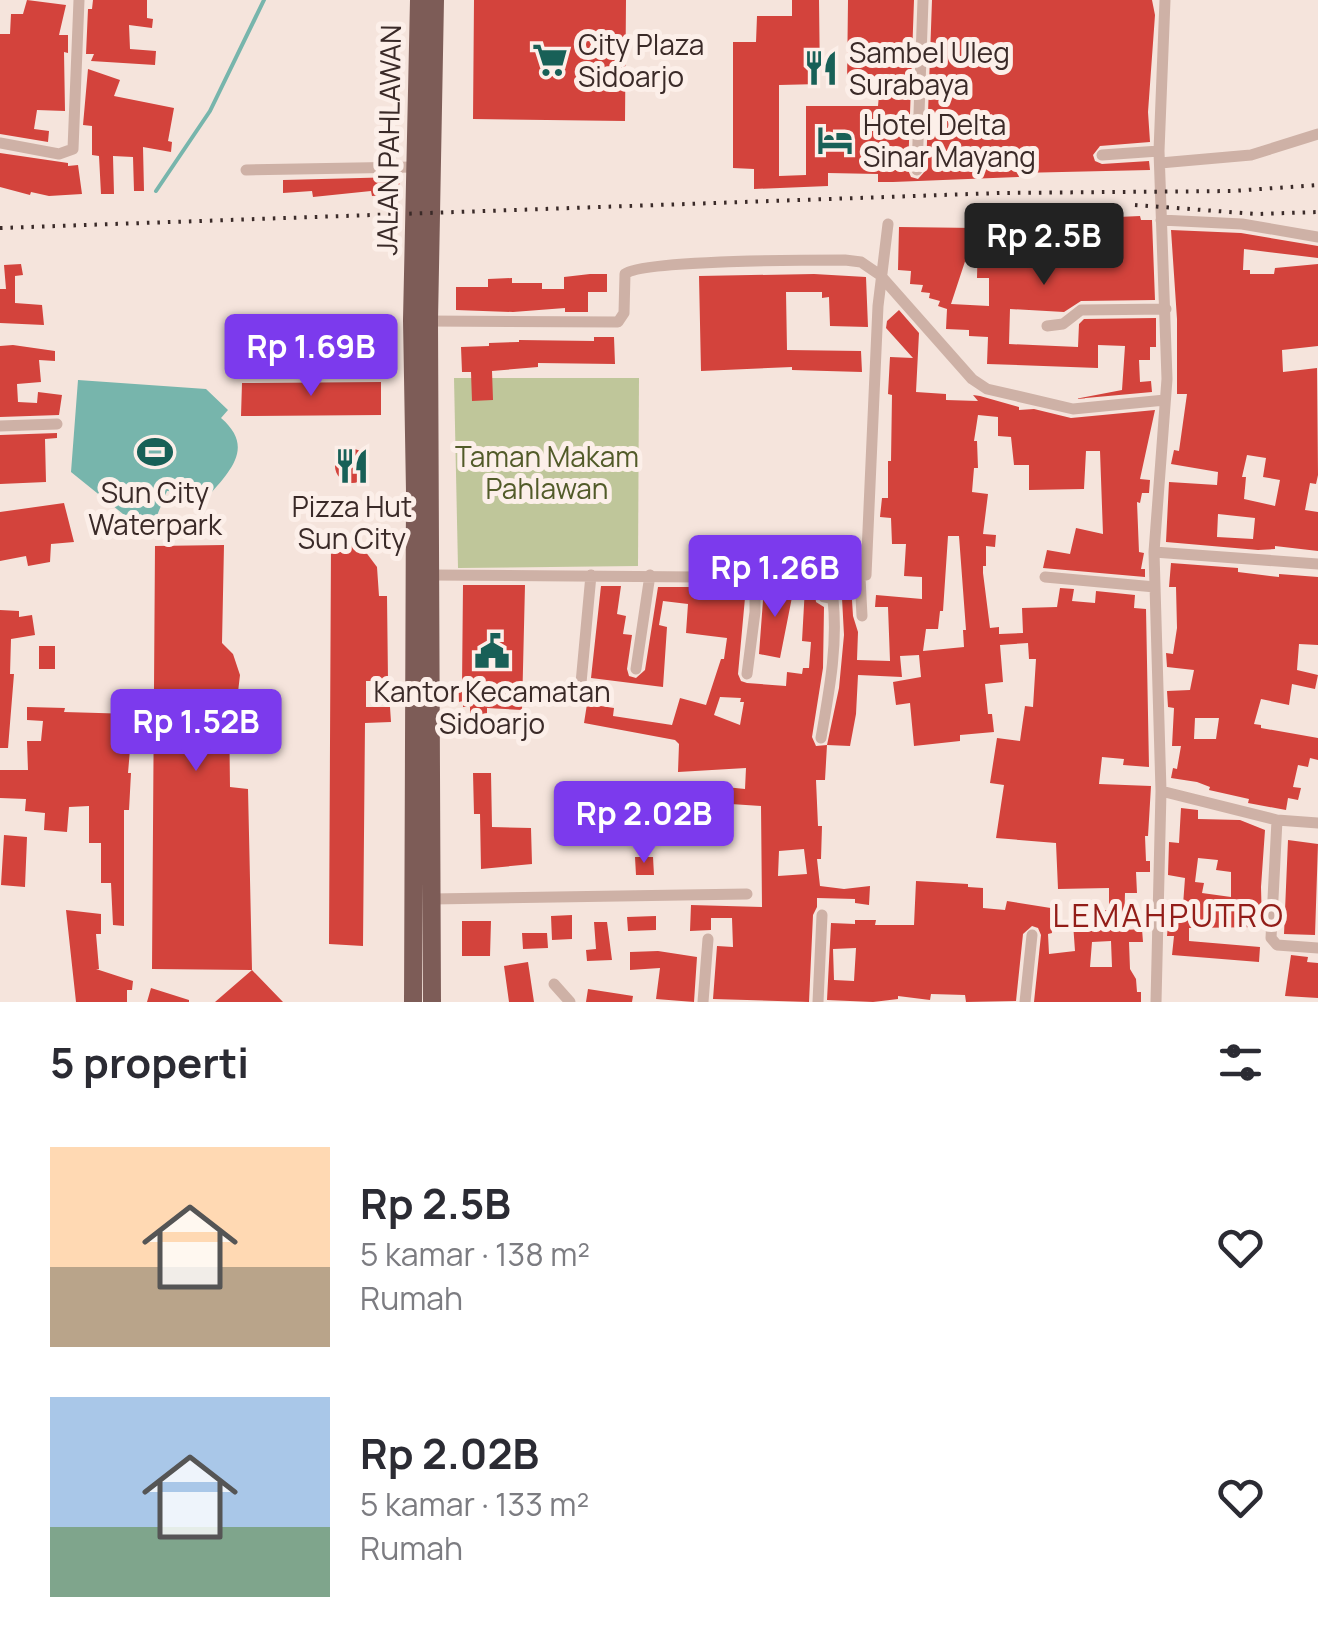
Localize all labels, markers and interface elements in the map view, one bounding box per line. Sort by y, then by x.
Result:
street label: JALAN PAHLAWAN [367,24,409,256]
place label: City Plaza Sidoarjo [578,25,704,95]
place label: Sambel Uleg Surabaya [849,33,1010,103]
supermarket icon: City Plaza Sidoarjo [531,41,569,79]
restaurant icon: Sambel Uleg Surabaya [802,49,840,87]
place label: Hotel Delta Sinar Mayang [863,105,1036,175]
hotel icon: Hotel Delta Sinar Mayang [816,121,854,159]
pin: Rp 2.5B [952,203,1136,288]
text: Rp 2.5B [987,213,1101,257]
pin: Rp 1.69B [208,314,414,399]
text: Rp 1.69B [247,324,375,368]
sports icon: Sun City Waterpark [136,433,174,471]
park label: Taman Makam Pahlawan [455,437,639,507]
restaurant icon: Pizza Hut Sun City [333,447,371,485]
place label: Sun City Waterpark [88,473,223,543]
place label: Pizza Hut Sun City [292,487,412,557]
pin: Rp 1.26B [672,535,878,620]
text: Rp 1.26B [711,545,839,589]
public building icon: Kantor Kecamatan Sidoarjo [473,632,511,670]
place label: Kantor Kecamatan Sidoarjo [373,672,611,742]
pin: Rp 1.52B [93,689,299,774]
text: Rp 1.52B [133,699,259,743]
pin: Rp 2.02B [541,781,747,866]
text: Rp 2.02B [576,791,712,835]
district label: LEMAHPUTRO [1053,893,1285,937]
text: 5 properti [50,1033,249,1091]
icon: filters [1213,1035,1268,1090]
text: Rp 2.5B [360,1174,511,1232]
icon: home [130,1187,250,1307]
icon: heart [1213,1220,1268,1275]
text: 5 kamar · 138 m² [360,1232,590,1276]
text: Rumah [360,1276,463,1320]
text: Rp 2.02B [360,1424,539,1482]
icon: home [130,1437,250,1557]
icon: heart [1213,1470,1268,1525]
text: 5 kamar · 133 m² [360,1482,589,1526]
text: Rumah [360,1526,463,1570]

